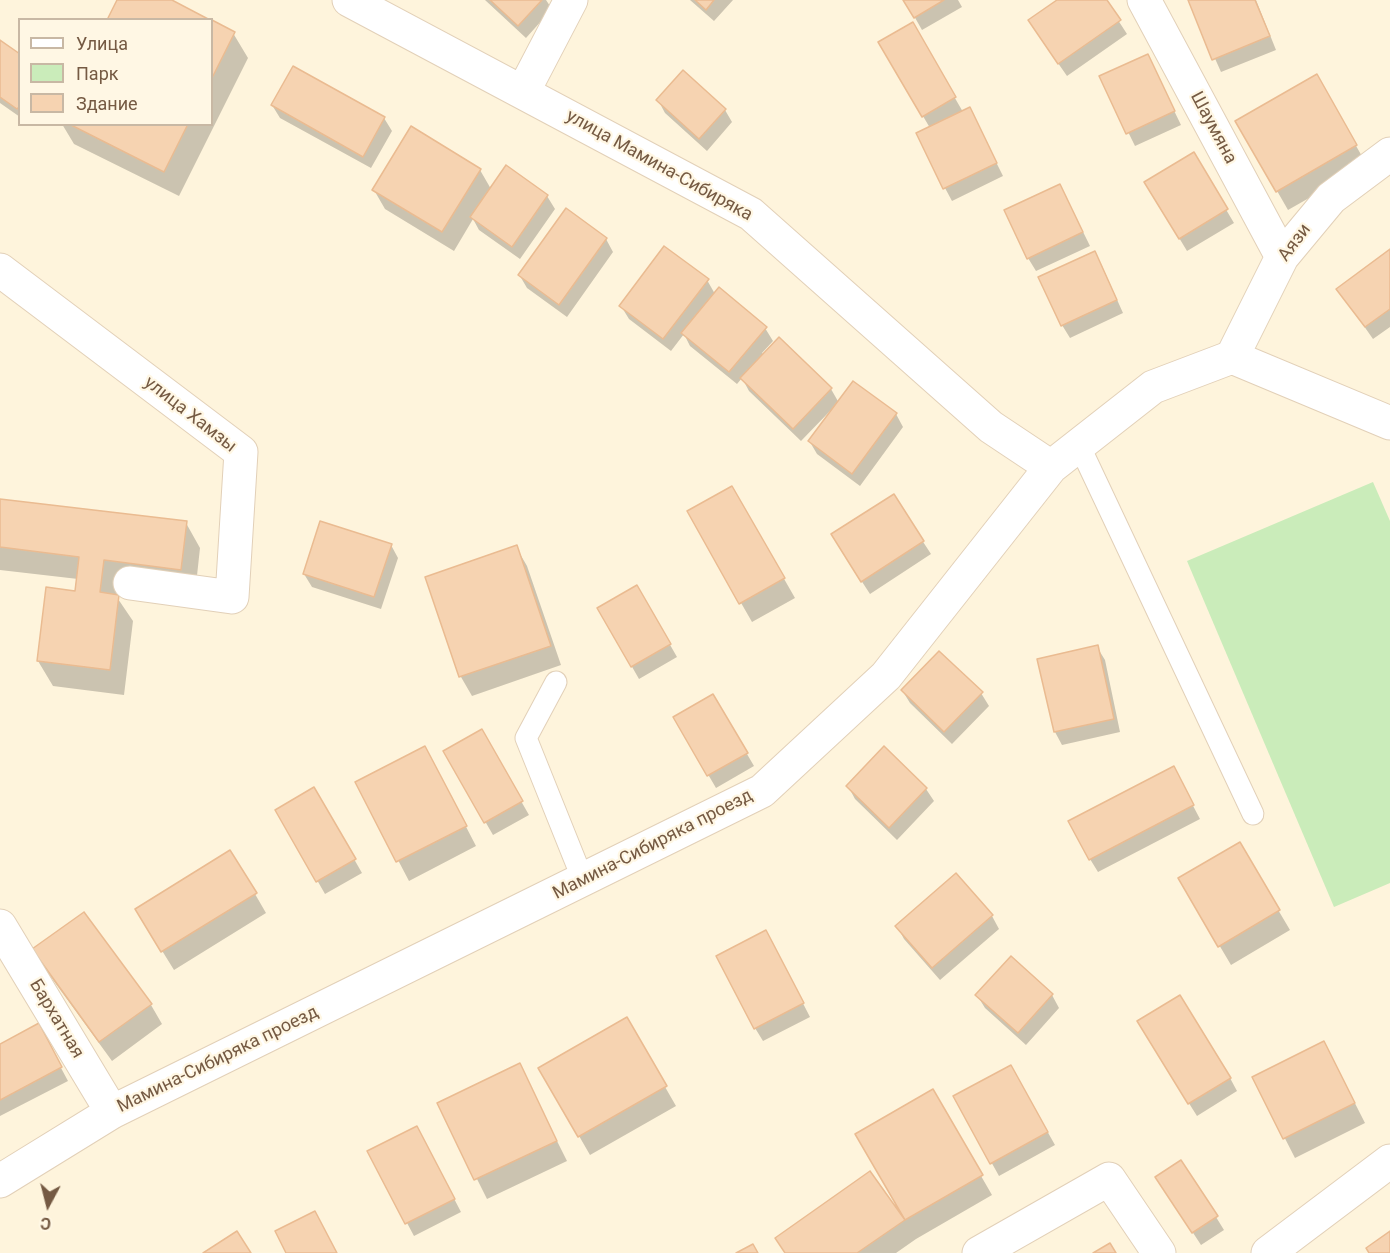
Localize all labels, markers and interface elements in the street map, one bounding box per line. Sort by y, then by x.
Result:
legend [18,18,213,126]
text: Улица [76,33,128,54]
text: Парк [76,63,118,84]
street label: Шаумяна [1185,88,1241,168]
text: Здание [76,93,138,114]
street label: улица Мамина-Сибиряка [562,106,756,226]
street label: Аязи [1274,220,1316,266]
street label: улица Хамзы [139,372,241,458]
street label: Мамина-Сибиряка проезд [550,785,756,905]
street label: Бархатная [24,976,88,1062]
street label: Мамина-Сибиряка проезд [114,1002,322,1118]
north arrow [18,1175,78,1235]
text: С [39,1213,52,1233]

